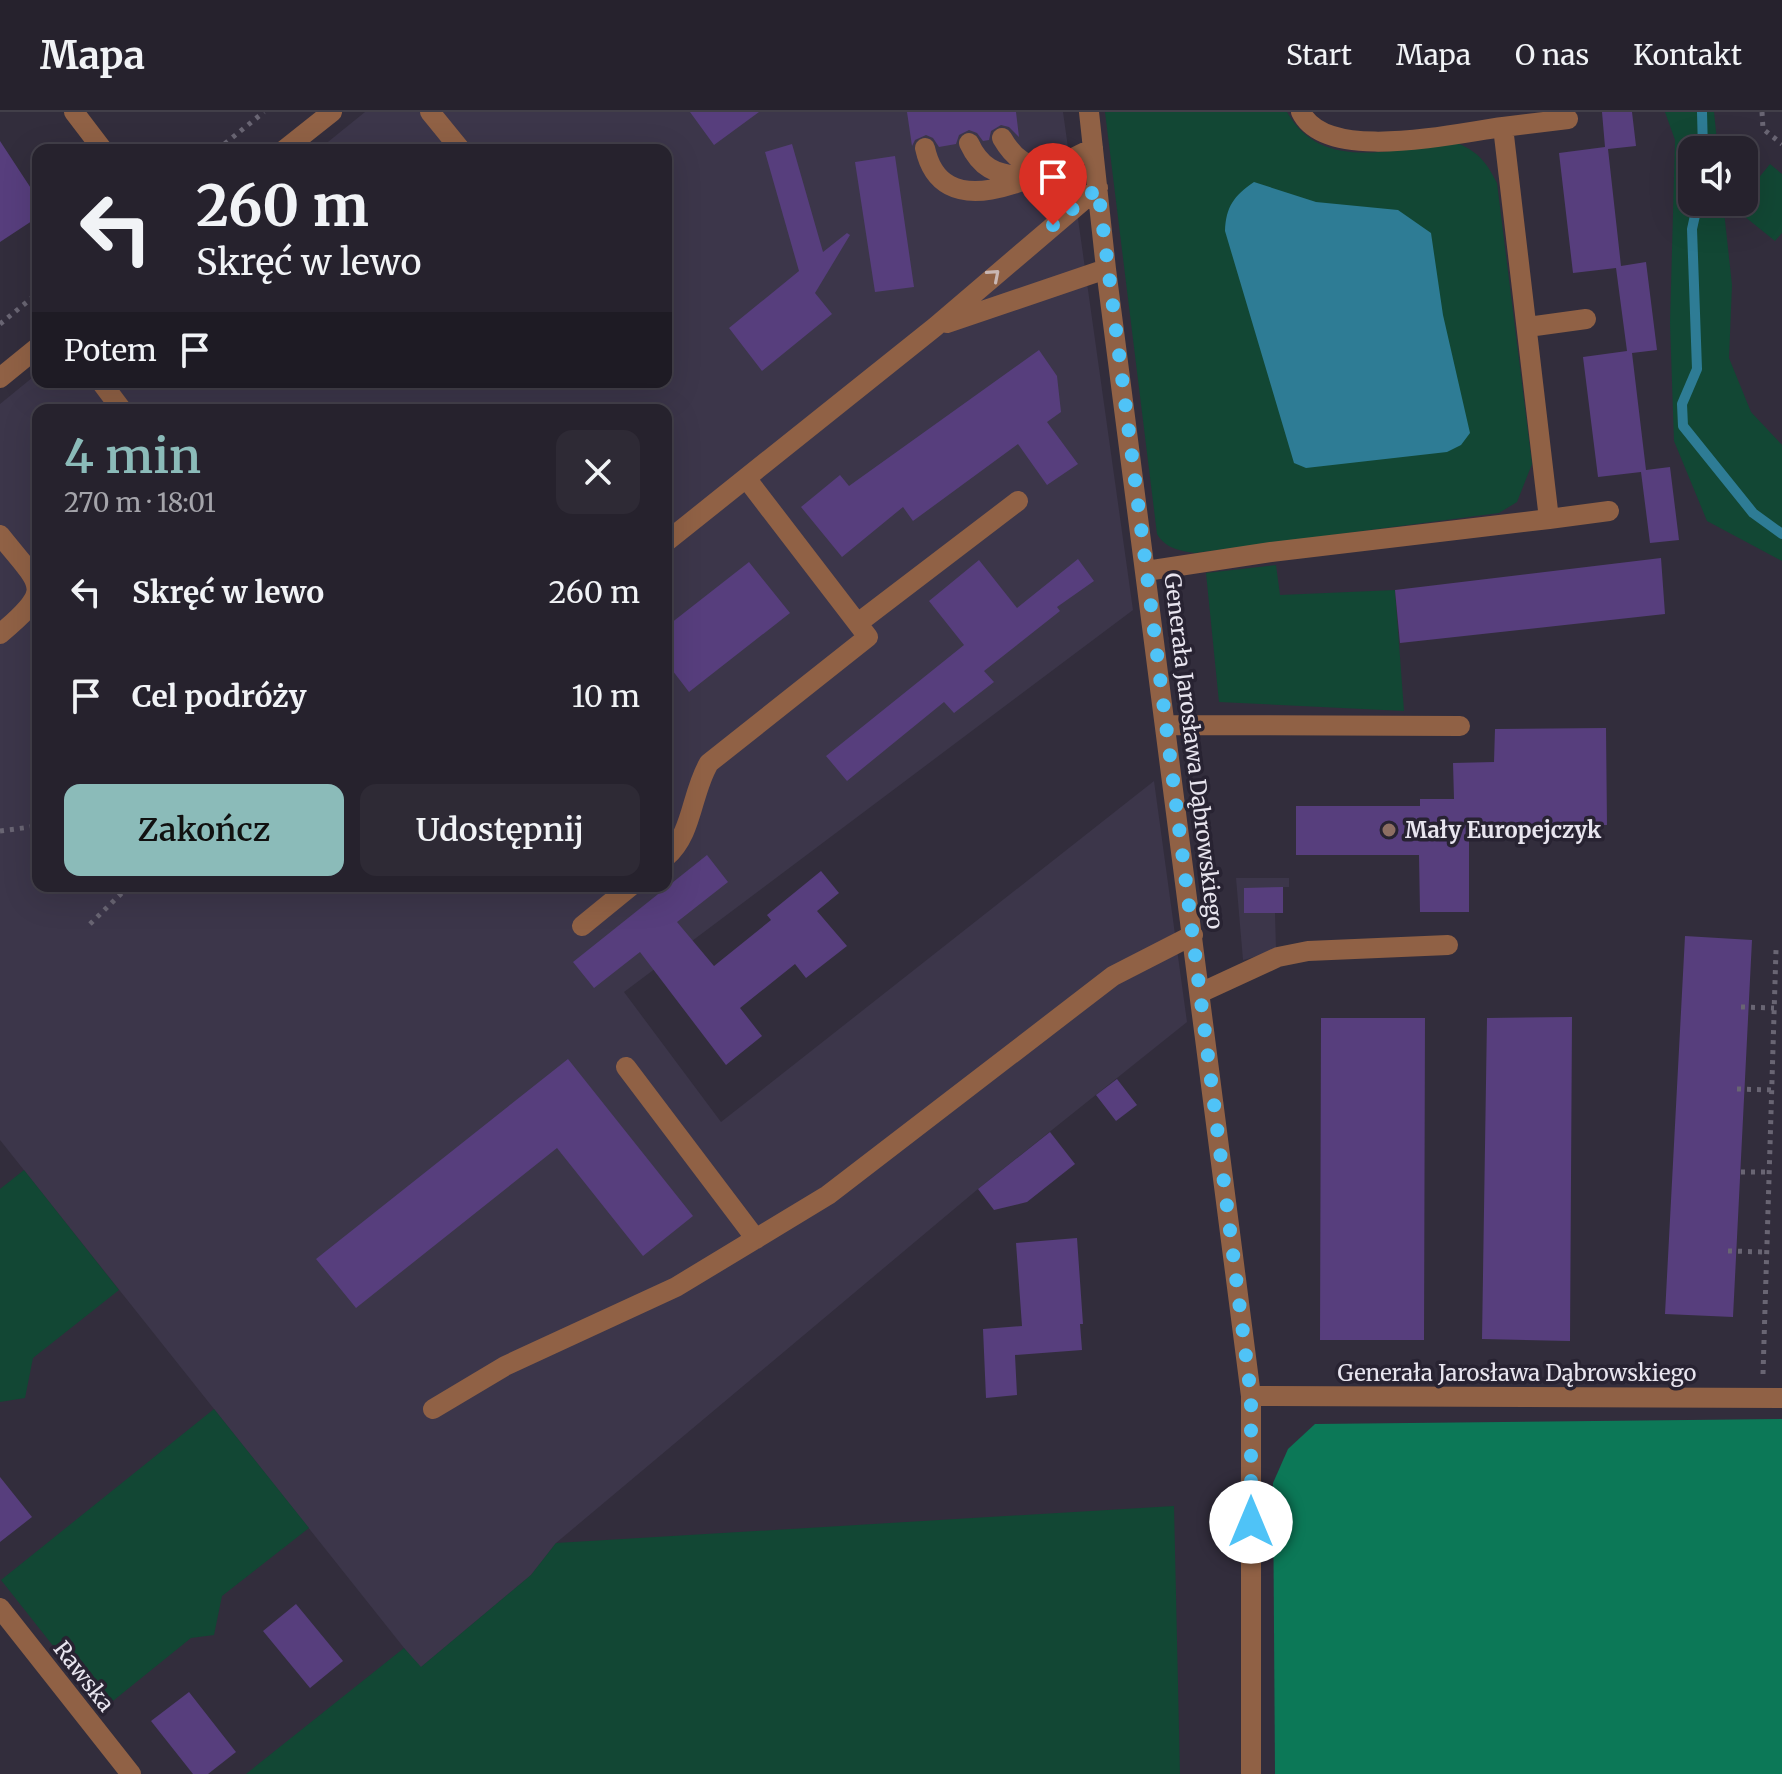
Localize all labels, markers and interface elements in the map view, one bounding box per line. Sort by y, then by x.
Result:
text: Mapa [40,32,145,79]
text: Start [1286,37,1352,73]
text: Mapa [1396,37,1471,73]
text: O nas [1515,37,1589,73]
text: Kontakt [1633,37,1742,73]
map controls [1678,136,1758,216]
button: sound [1678,136,1758,216]
pin [1019,143,1087,225]
icon: arrive [1031,155,1075,199]
text: 260 m [196,171,369,241]
icon: left [64,176,168,280]
text: Skręć w lewo [196,240,421,285]
one-way arrow [984,271,999,285]
icon: arrive [173,328,217,372]
text: Potem [64,331,157,369]
text: 4 min [64,426,201,486]
button: close [556,430,640,514]
text: 270 m · 18:01 [64,486,216,519]
icon: left [64,570,108,614]
street label: Generała Jarosława Dąbrowskiego [1158,571,1230,931]
text: Skręć w lewo [132,573,324,611]
text: 260 m [549,573,640,611]
icon: arrive [64,674,108,718]
text: Cel podróży [132,677,307,715]
text: 10 m [572,677,640,715]
button: Zakończ [64,784,344,876]
button: Udostępnij [360,784,640,876]
place label: Mały Europejczyk [1405,816,1602,844]
marker: Mały Europejczyk [1380,821,1398,839]
street label: Generała Jarosława Dąbrowskiego [1338,1359,1697,1387]
position arrow [1209,1480,1293,1564]
street label: Rawska [48,1635,120,1717]

